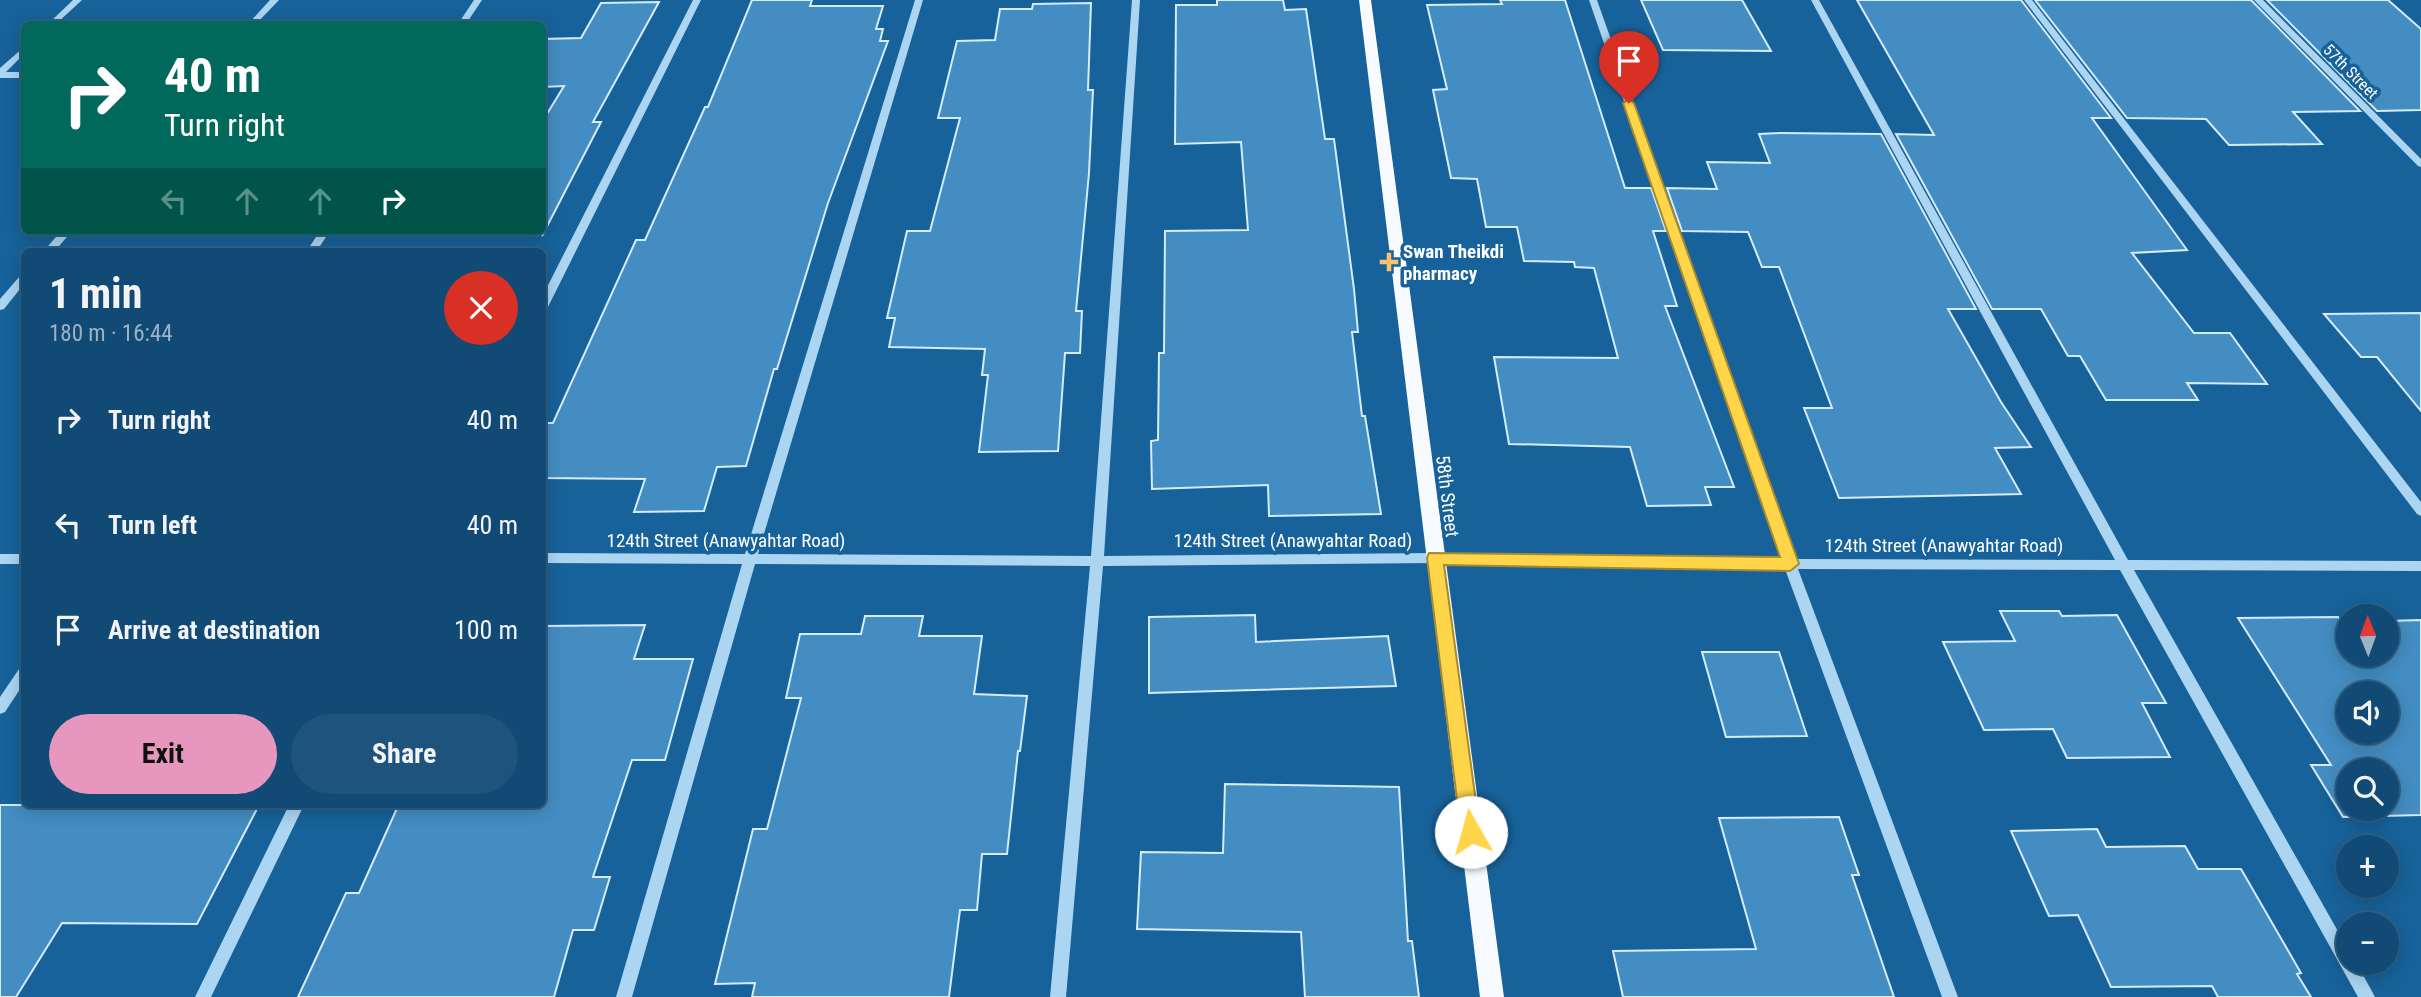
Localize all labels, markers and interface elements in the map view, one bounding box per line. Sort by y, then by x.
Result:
pin [1599,31,1659,103]
street label: 57th Street [2319,40,2382,103]
icon: arrive [1610,42,1648,80]
text: 40 m [164,47,261,104]
icon: right [49,49,140,140]
text: Turn right [164,106,285,144]
icon: left [155,182,193,220]
icon: ahead [228,182,266,220]
icon: ahead [301,182,339,220]
icon: right [374,182,412,220]
place label: Swan Theikdi pharmacy [1403,240,1504,285]
marker: Swan Theikdi pharmacy [1381,254,1397,270]
text: 1 min [49,269,142,318]
button: close [444,271,518,345]
text: 180 m · 16:44 [49,320,173,347]
icon: right [49,401,87,439]
text: Turn right [108,405,210,435]
text: 40 m [467,405,518,435]
street label: 58th Street [1431,454,1464,538]
icon: left [49,506,87,544]
text: Turn left [108,510,197,540]
text: 40 m [467,510,518,540]
street label: 124th Street (Anawyahtar Road) [607,529,845,552]
street label: 124th Street (Anawyahtar Road) [1174,529,1412,552]
street label: 124th Street (Anawyahtar Road) [1825,534,2063,557]
north arrow [2336,604,2399,667]
map controls [2336,604,2399,975]
icon: arrive [49,611,87,649]
text: Arrive at destination [108,615,320,645]
text: 100 m [454,615,518,645]
button: sound [2336,681,2399,744]
button: Exit [49,714,277,794]
button: Share [291,714,518,794]
button: search [2336,758,2399,821]
position arrow [1434,795,1508,869]
button: + [2336,835,2399,898]
button: − [2336,912,2399,975]

